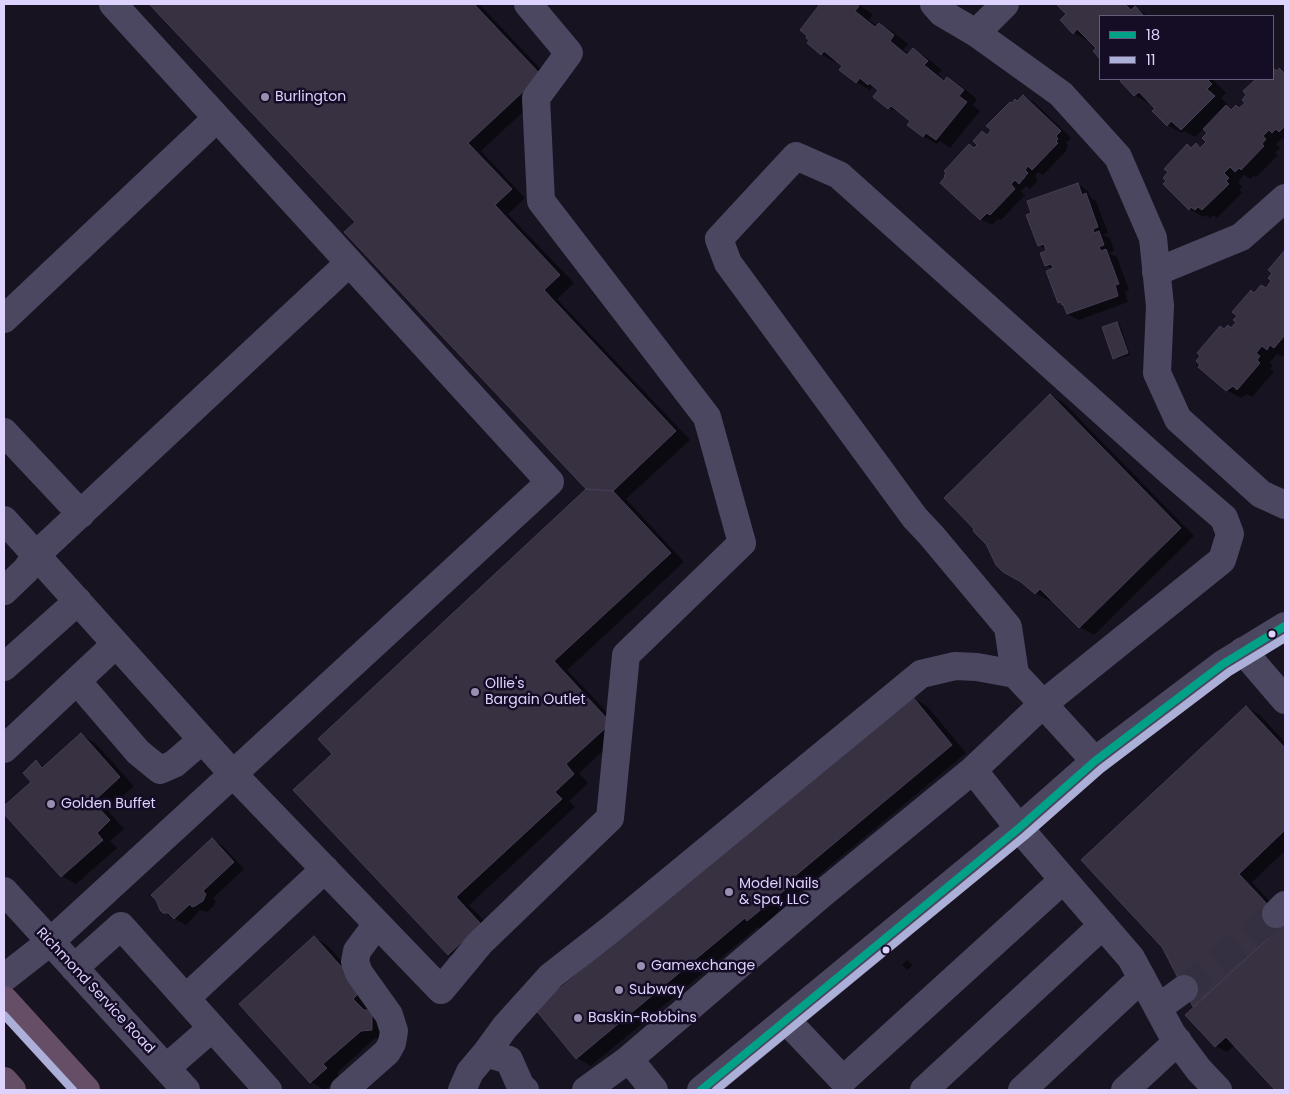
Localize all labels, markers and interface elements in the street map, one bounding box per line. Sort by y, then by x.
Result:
legend [1099,15,1274,80]
text: 18 [1146,24,1160,45]
text: 11 [1146,49,1156,70]
place label: Burlington [275,89,346,105]
marker: Burlington [259,91,271,103]
unlabelled marker [1267,629,1277,639]
place label: Ollie's Bargain Outlet [485,676,586,709]
marker: Ollie's Bargain Outlet [469,686,481,698]
place label: Golden Buffet [61,796,156,812]
marker: Golden Buffet [45,798,57,810]
place label: Model Nails & Spa, LLC [739,876,819,909]
marker: Model Nails & Spa, LLC [723,886,735,898]
street label: Richmond Service Road [32,925,158,1057]
unlabelled marker [881,945,891,955]
place label: Gamexchange [651,958,755,974]
marker: Gamexchange [635,960,647,972]
place label: Subway [629,982,684,998]
marker: Subway [613,984,625,996]
place label: Baskin-Robbins [588,1010,697,1026]
marker: Baskin-Robbins [572,1012,584,1024]

